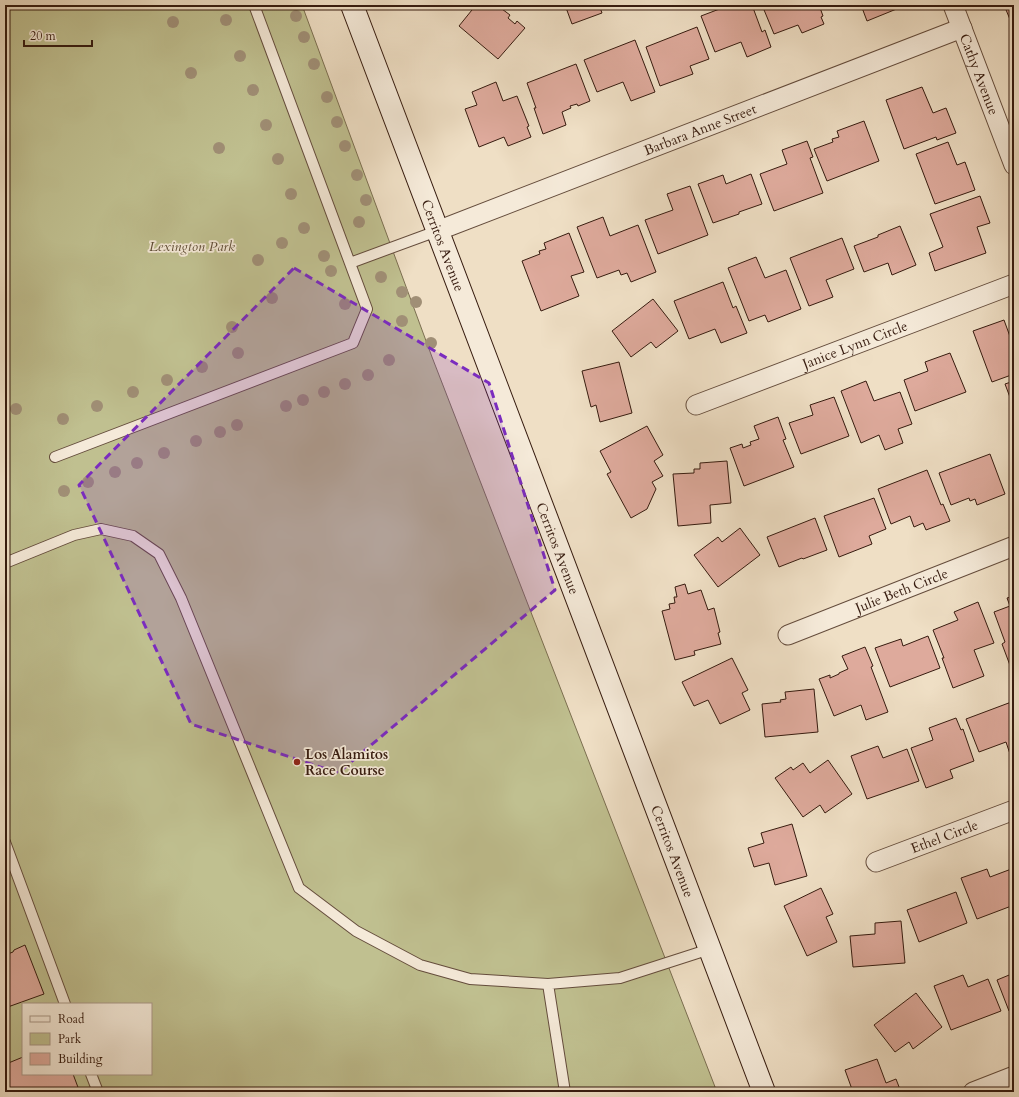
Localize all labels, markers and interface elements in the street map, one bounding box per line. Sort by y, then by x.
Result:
scale bar [24,22,92,48]
text: 20 m [30,28,57,44]
street label: Cathy Avenue [955,31,1003,117]
street label: Barbara Anne Street [641,99,759,160]
street label: Cerritos Avenue [417,197,469,294]
park label: Lexington Park [149,237,235,256]
street label: Janice Lynn Circle [798,316,910,374]
street label: Cerritos Avenue [532,500,584,597]
street label: Julie Beth Circle [851,564,951,618]
place label: Los Alamitos Race Course [305,745,388,780]
marker: Los Alamitos Race Course [292,757,302,767]
street label: Cerritos Avenue [647,802,699,900]
street label: Ethel Circle [908,815,981,858]
legend [22,1003,152,1075]
text: Road [58,1011,85,1027]
text: Park [58,1031,82,1047]
text: Building [58,1051,103,1067]

